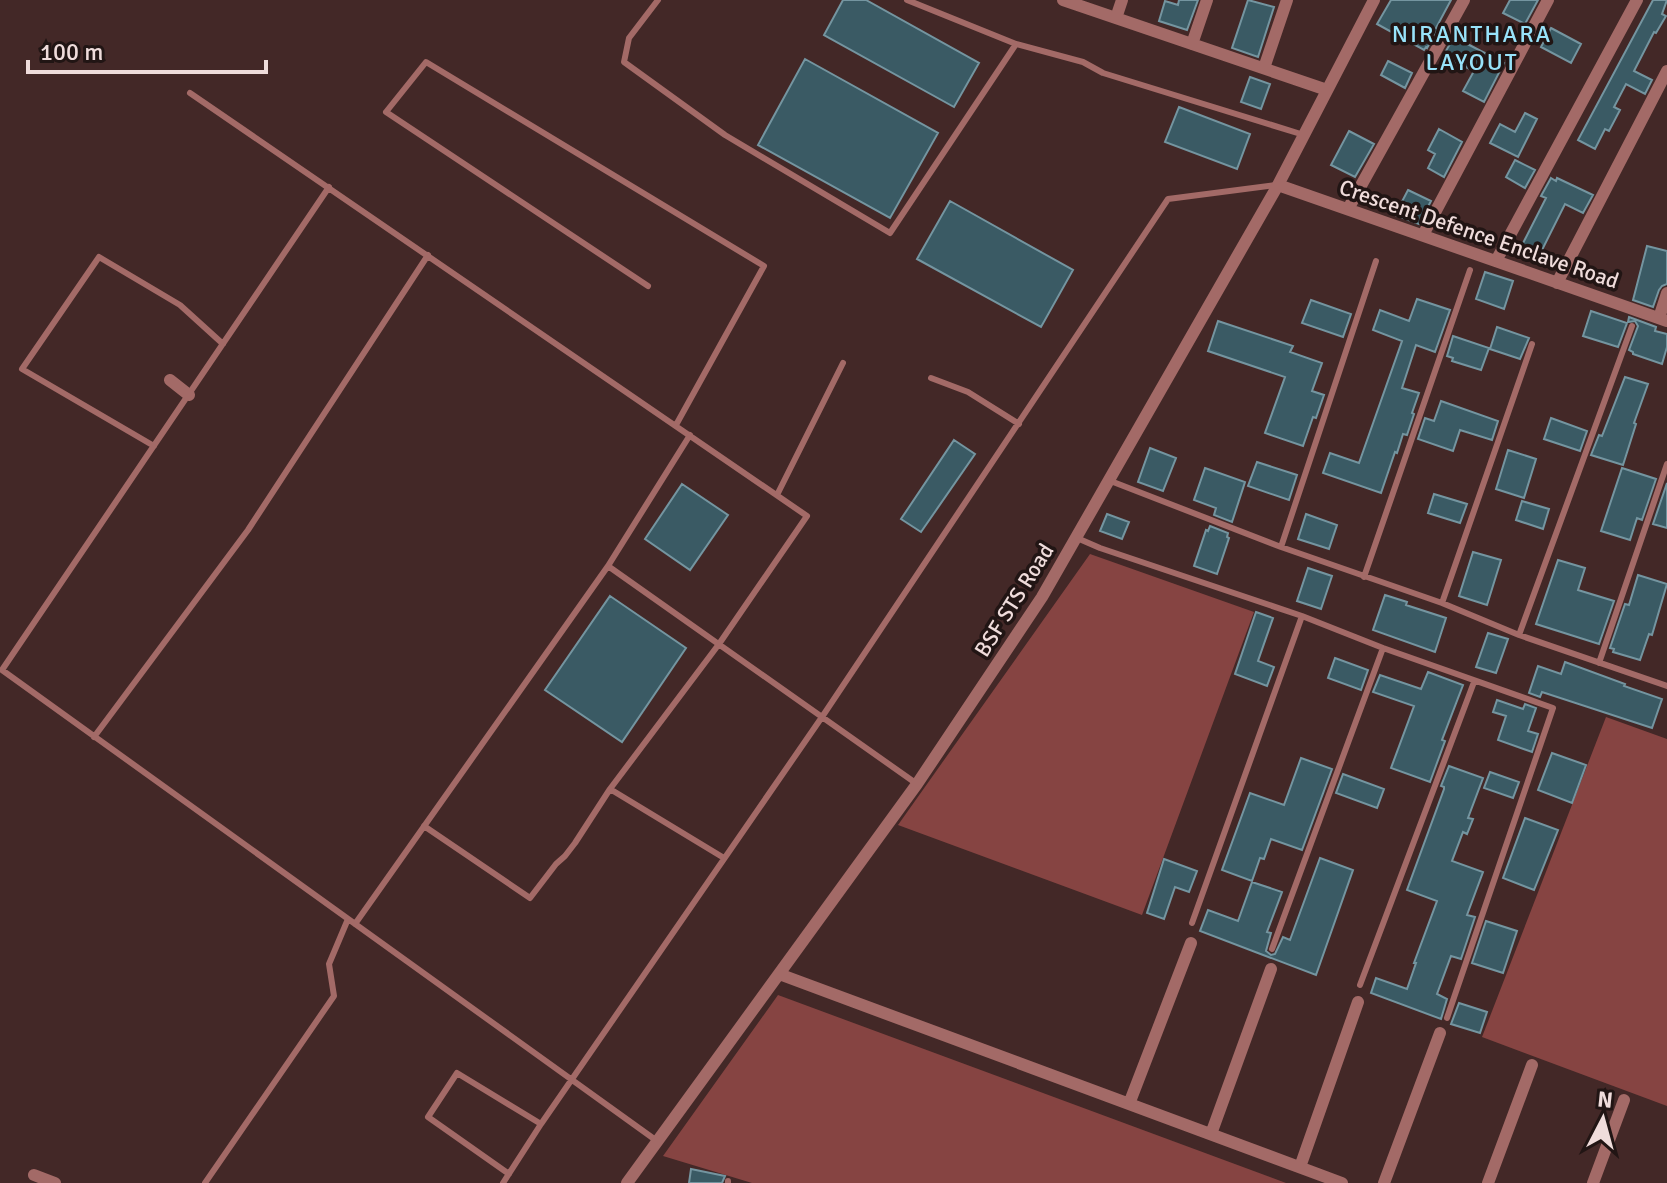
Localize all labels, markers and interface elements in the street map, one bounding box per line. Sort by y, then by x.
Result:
district label: NIRANTHARA LAYOUT [1392,19,1552,77]
scale bar [28,24,266,74]
text: 100 m [40,37,103,67]
street label: Crescent Defence Enclave Road [1336,173,1622,295]
street label: BSF STS Road [969,538,1059,662]
north arrow [1563,1079,1643,1159]
text: N [1596,1085,1614,1114]

